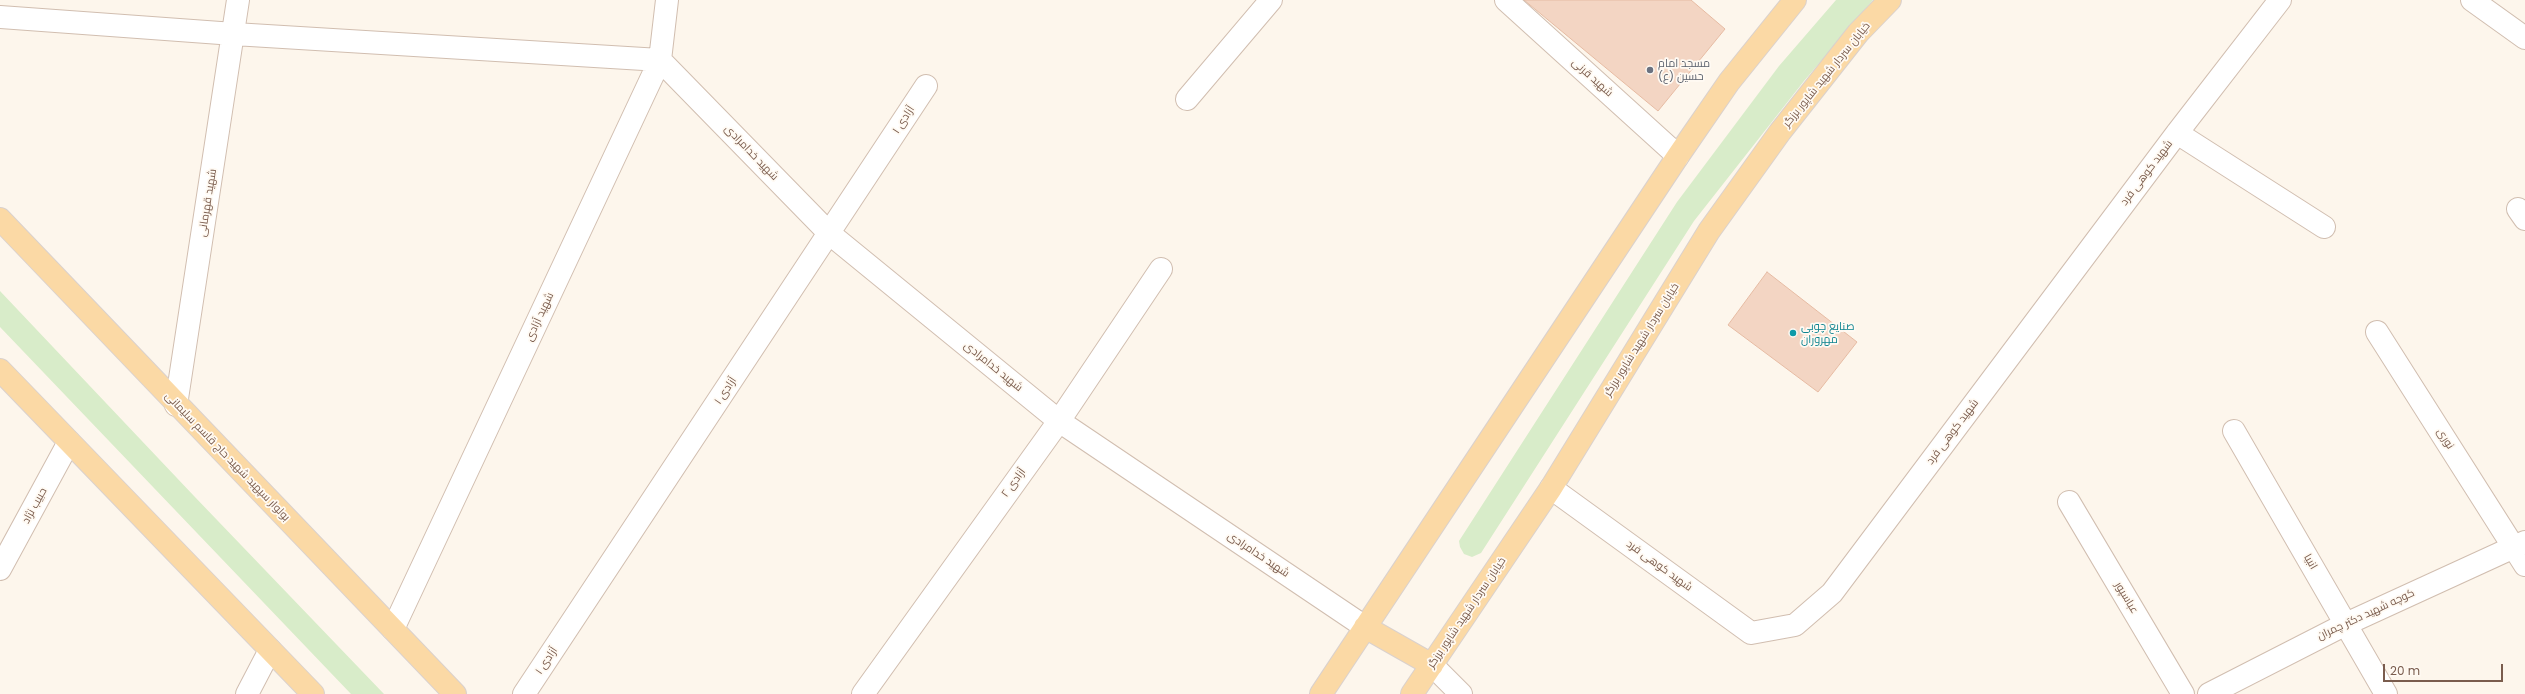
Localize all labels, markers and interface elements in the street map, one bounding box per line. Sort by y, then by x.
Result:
street label: خیابان سردار شهید شاپور برزگر [1781,20,1873,130]
street label: شهید قرنی [1569,56,1615,100]
place label: مسجد امام حسین (ع) [1658,57,1710,83]
marker: مسجد امام حسین (ع) [1645,65,1655,75]
street label: آزادی ۱ [890,104,918,136]
street label: شهید خدامرادی [721,123,781,183]
street label: شهید کوهی فرد [2118,138,2176,208]
street label: شهید قهرمانی [196,168,220,238]
street label: خیابان سردار شهید شاپور برزگر [1602,281,1682,399]
street label: شهید آزادی [523,290,557,344]
place label: صنایع چوبی مهروران [1801,320,1854,346]
marker: صنایع چوبی مهروران [1788,328,1798,338]
street label: شهید خدامرادی [961,339,1025,395]
street label: آزادی ۱ [712,375,740,407]
street label: بولوار سپهبد شهید حاج قاسم سلیمانی [162,390,292,524]
street label: شهید کوهی فرد [1924,397,1982,467]
street label: نوری [2434,426,2456,452]
street label: آزادی ۲ [999,466,1029,500]
street label: حبیب نژاد [20,486,50,526]
street label: شهید خدامرادی [1225,529,1291,581]
street label: شهید کوهی فرد [1623,538,1695,594]
street label: انبیا [2300,552,2320,572]
street label: خیابان سردار شهید شاپور برزگر [1425,555,1509,671]
street label: عباسپور [2111,580,2141,616]
street label: کوچه شهید دکتر چمران [2315,587,2417,643]
street label: آزادی ۱ [533,645,561,677]
scale bar [2385,656,2505,682]
text: 20 m [2390,662,2420,679]

